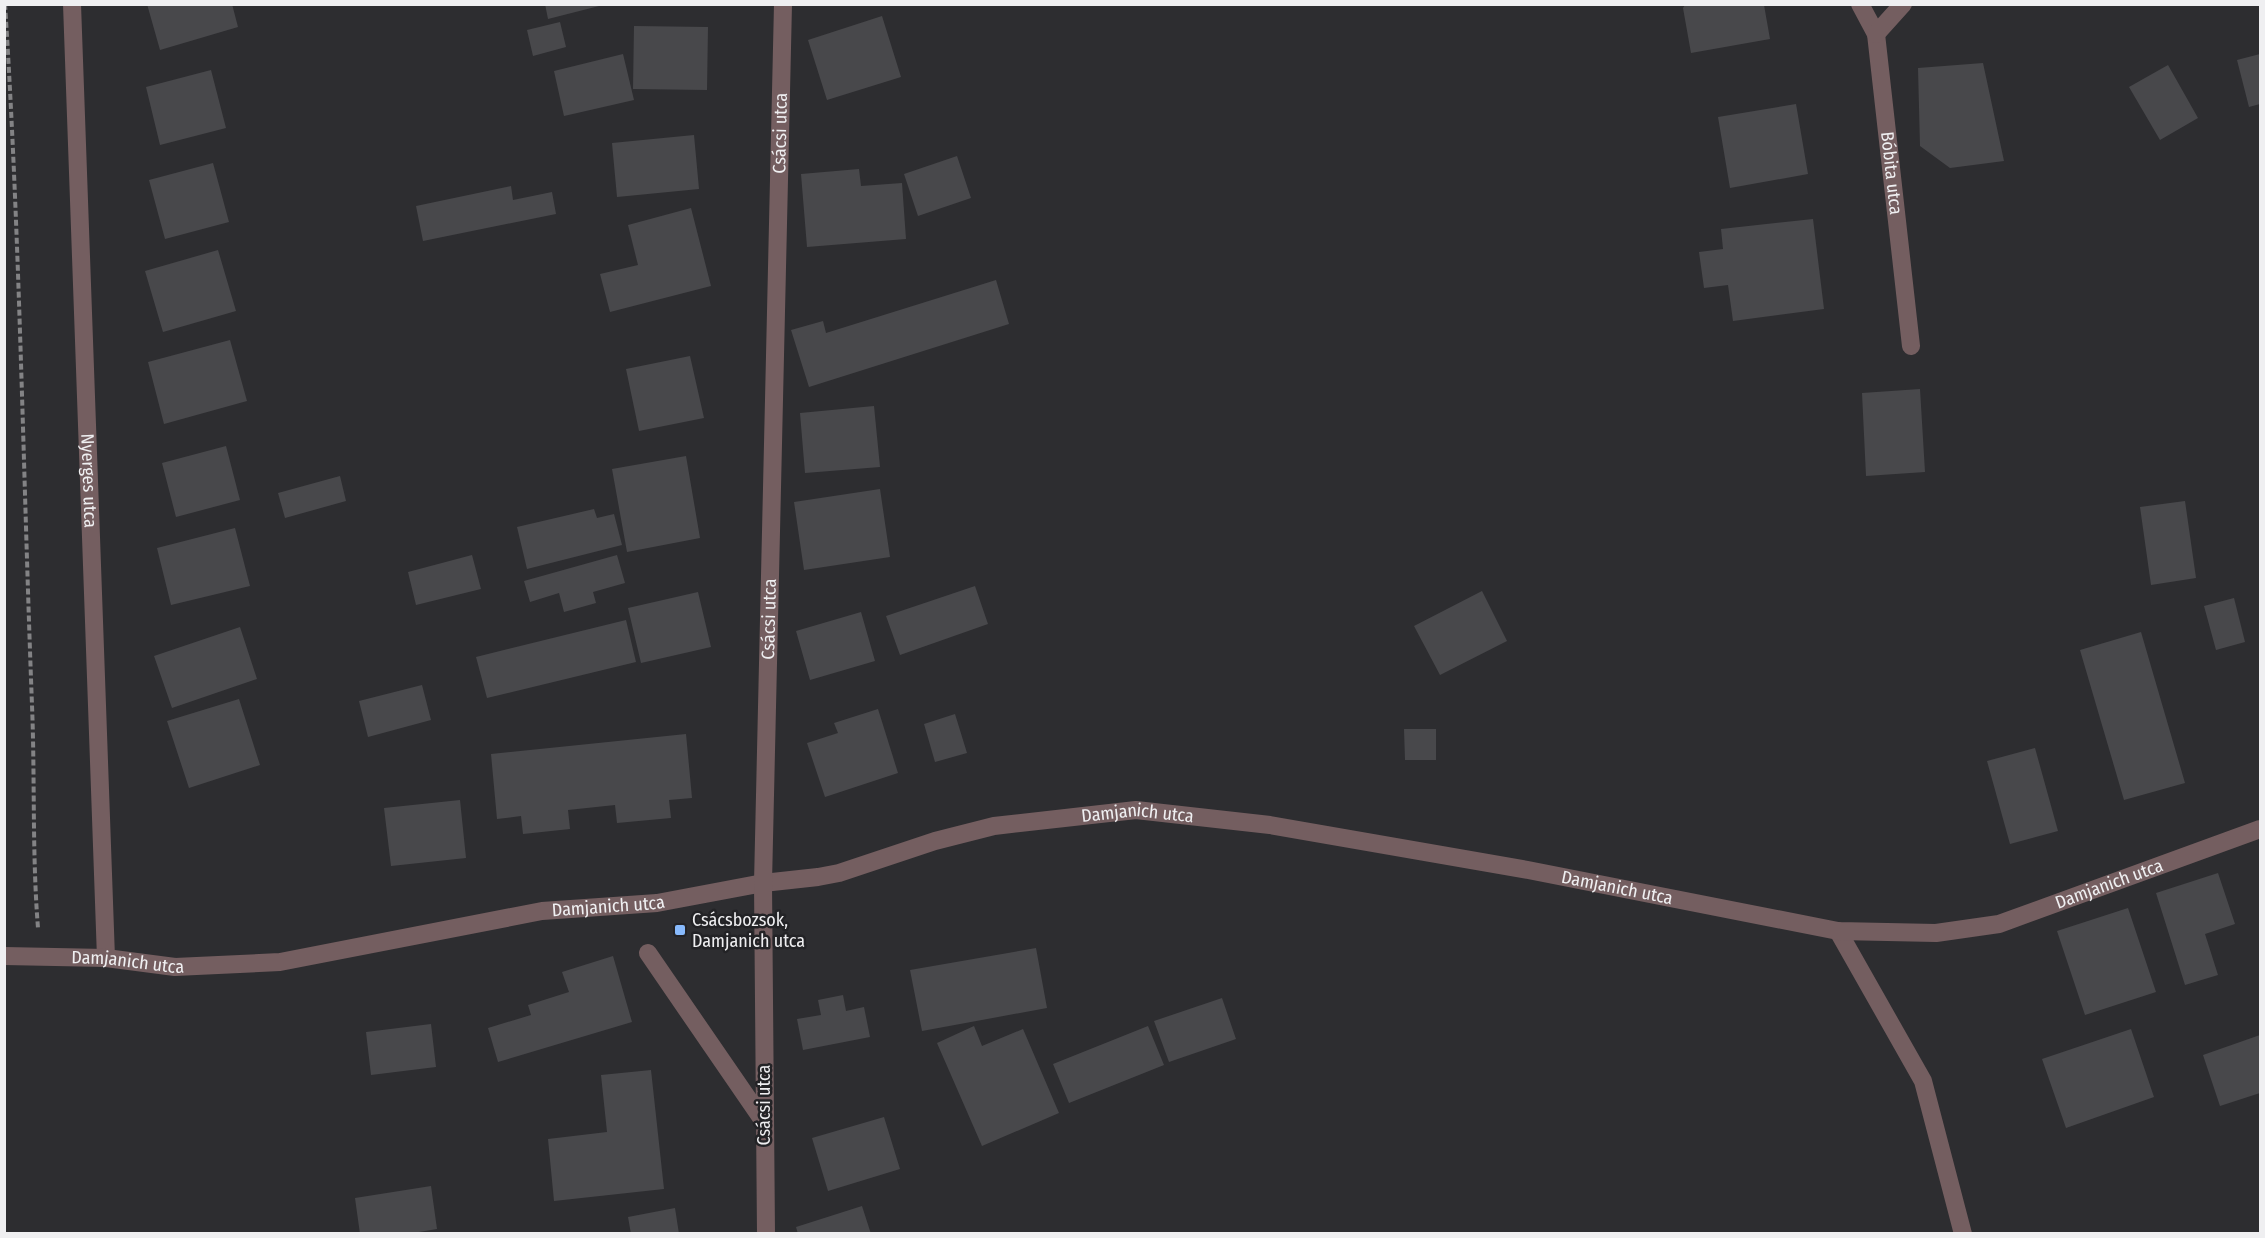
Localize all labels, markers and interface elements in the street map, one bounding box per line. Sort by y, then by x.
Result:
street label: Csácsi utca [768,92,792,174]
street label: Bóbita utca [1876,130,1907,216]
street label: Nyerges utca [76,433,102,528]
street label: Csácsi utca [757,578,781,660]
street label: Damjanich utca [1080,799,1195,827]
street label: Damjanich utca [2052,854,2166,914]
street label: Damjanich utca [1559,866,1675,909]
street label: Damjanich utca [551,891,667,921]
place label: Csácsbozsok, Damjanich utca [692,909,805,952]
marker: Csácsbozsok, Damjanich utca [673,923,687,937]
street label: Damjanich utca [71,946,185,978]
street label: Csácsi utca [753,1064,775,1145]

